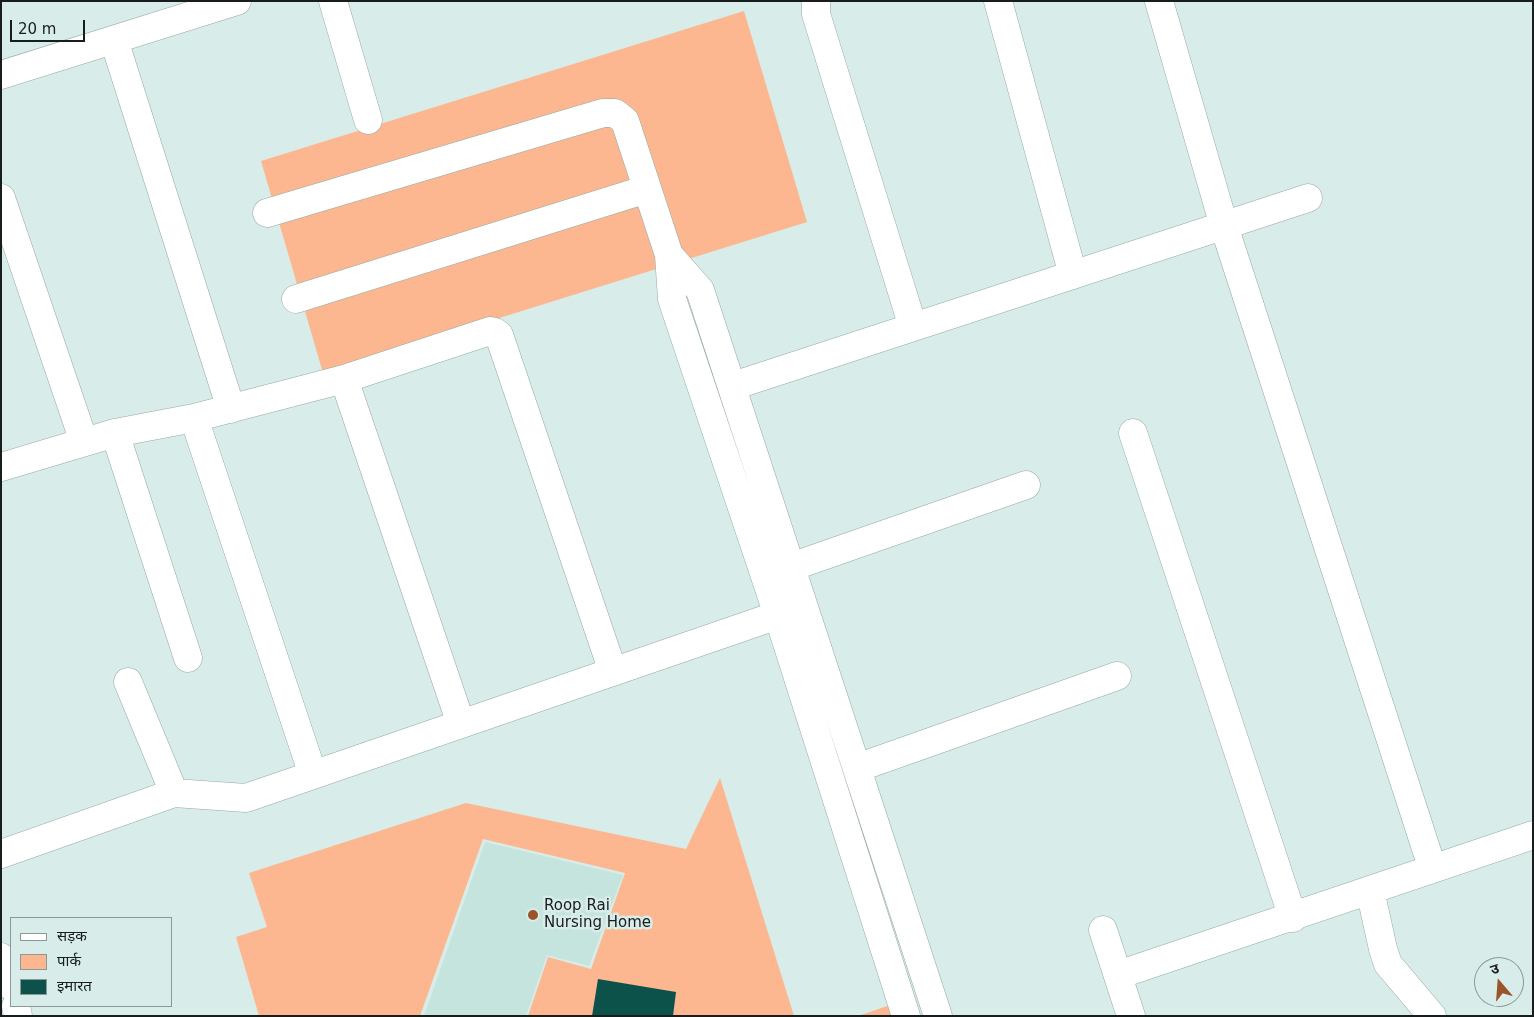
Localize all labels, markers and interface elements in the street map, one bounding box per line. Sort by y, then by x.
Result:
scale bar [12,10,88,42]
text: 20 m [18,20,56,38]
place label: Roop Rai Nursing Home [544,897,651,932]
marker: Roop Rai Nursing Home [526,908,540,922]
legend [10,917,172,1007]
text: सड़क [57,927,87,945]
text: पार्क [57,952,81,970]
north arrow [1474,957,1524,1007]
text: उ [1488,960,1501,978]
text: इमारत [57,977,92,995]

